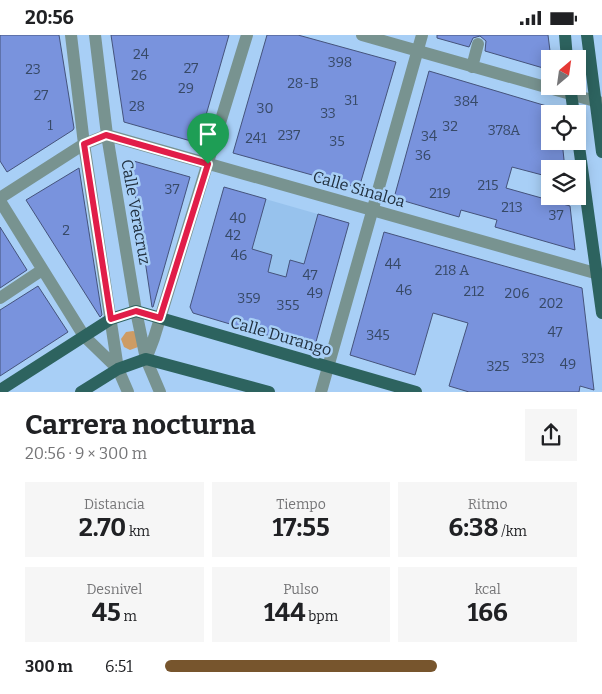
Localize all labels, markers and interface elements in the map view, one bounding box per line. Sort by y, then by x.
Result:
text: 20:56 [25,6,74,29]
house number: 24 [133,46,149,63]
north arrow [541,50,586,95]
map controls [541,50,586,205]
house number: 398 [328,54,352,71]
house number: 27 [184,60,198,77]
house number: 23 [25,61,41,78]
house number: 26 [131,67,147,84]
house number: 28-B [287,75,319,92]
house number: 29 [178,80,194,97]
house number: 27 [34,87,48,104]
house number: 31 [344,92,358,109]
house number: 384 [454,93,478,110]
house number: 28 [129,98,145,115]
house number: 30 [257,100,273,117]
house number: 33 [320,105,336,122]
button: locate [541,105,586,150]
pin [187,113,229,164]
house number: 1 [47,117,53,134]
house number: 32 [442,118,458,135]
icon: arrive [194,120,222,148]
house number: 378A [488,122,520,139]
house number: 237 [278,127,300,144]
house number: 34 [421,128,437,145]
house number: 241 [245,130,267,147]
house number: 35 [329,133,345,150]
house number: 36 [415,147,431,164]
street label: Calle Veracruz [117,158,155,266]
button: layers [541,160,586,205]
street label: Calle Sinaloa [311,167,408,211]
house number: 215 [478,177,498,194]
house number: 37 [164,181,180,198]
house number: 219 [429,185,451,202]
house number: 213 [501,199,523,216]
house number: 37 [548,207,564,224]
house number: 40 [229,210,247,227]
house number: 2 [62,222,70,239]
house number: 42 [225,227,241,244]
house number: 46 [231,247,247,264]
house number: 44 [385,256,401,273]
house number: 218 A [435,262,469,279]
house number: 47 [302,267,318,284]
house number: 46 [396,282,412,299]
house number: 212 [464,283,484,300]
house number: 49 [307,285,323,302]
house number: 206 [505,285,529,302]
house number: 359 [237,290,261,307]
house number: 202 [539,295,563,312]
house number: 355 [277,297,299,314]
street label: Calle Durango [228,312,334,360]
house number: 47 [547,324,563,341]
house number: 345 [366,327,390,344]
house number: 323 [521,350,545,367]
house number: 49 [560,356,576,373]
house number: 325 [486,358,510,375]
text: Carrera nocturna [25,408,256,441]
button: share [525,409,577,461]
text: 20:56 · 9 × 300 m [25,444,147,463]
text: Distancia [84,496,145,513]
text: Tiempo [276,496,326,513]
text: Ritmo [468,496,508,513]
text: 2.70 [79,513,126,543]
text: 17:55 [272,513,330,543]
text: 6:38 [448,513,498,543]
text: km [126,523,150,540]
text: /km [498,523,527,540]
text: Desnivel [86,581,142,598]
text: Pulso [283,581,319,598]
text: kcal [475,581,501,598]
text: 45 [92,598,121,628]
text: 144 [264,598,305,628]
text: 166 [467,598,508,628]
text: m [121,608,137,625]
text: bpm [305,608,338,625]
text: 300 m [25,657,73,676]
text: 6:51 [105,657,133,676]

